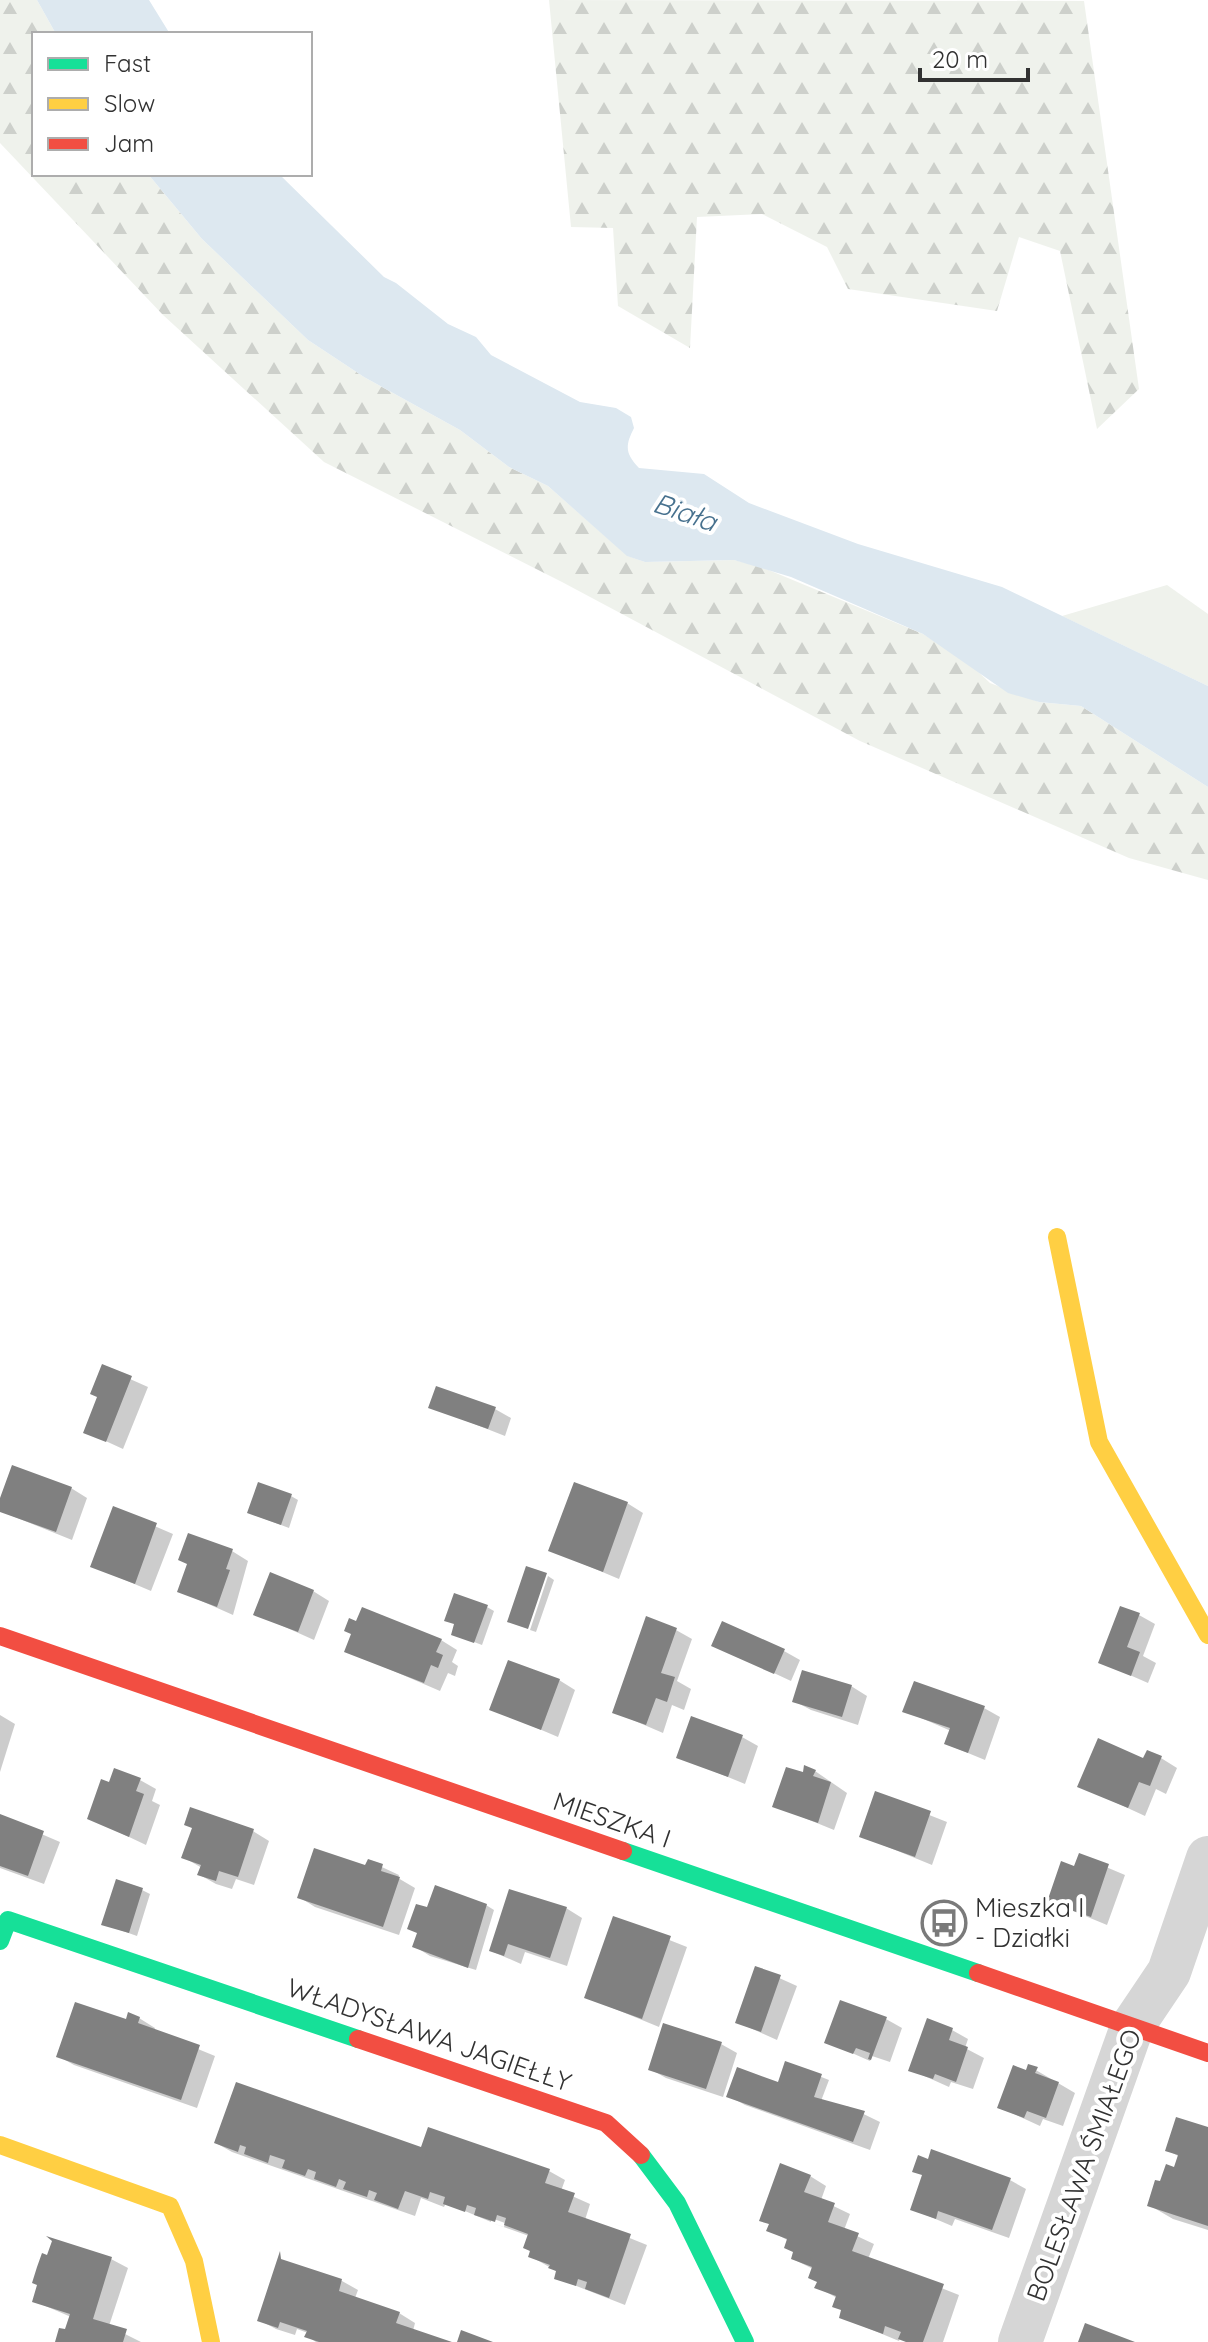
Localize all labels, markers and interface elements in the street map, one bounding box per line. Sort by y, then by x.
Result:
legend [32,32,312,176]
scale bar [920,32,1028,82]
text: 20 m [932,44,988,74]
text: Fast [104,48,151,78]
text: Slow [104,88,155,118]
text: Jam [104,128,154,158]
water label: Biała [649,484,723,539]
street label: MIESZKA I [549,1784,675,1855]
place label: Mieszka I - Działki [975,1891,1085,1954]
bus stop icon: Mieszka I - Działki [920,1899,968,1947]
street label: WŁADYSŁAWA JAGIEŁŁY [283,1970,576,2099]
street label: BOLESŁAWA ŚMIAŁEGO [1019,2024,1148,2305]

